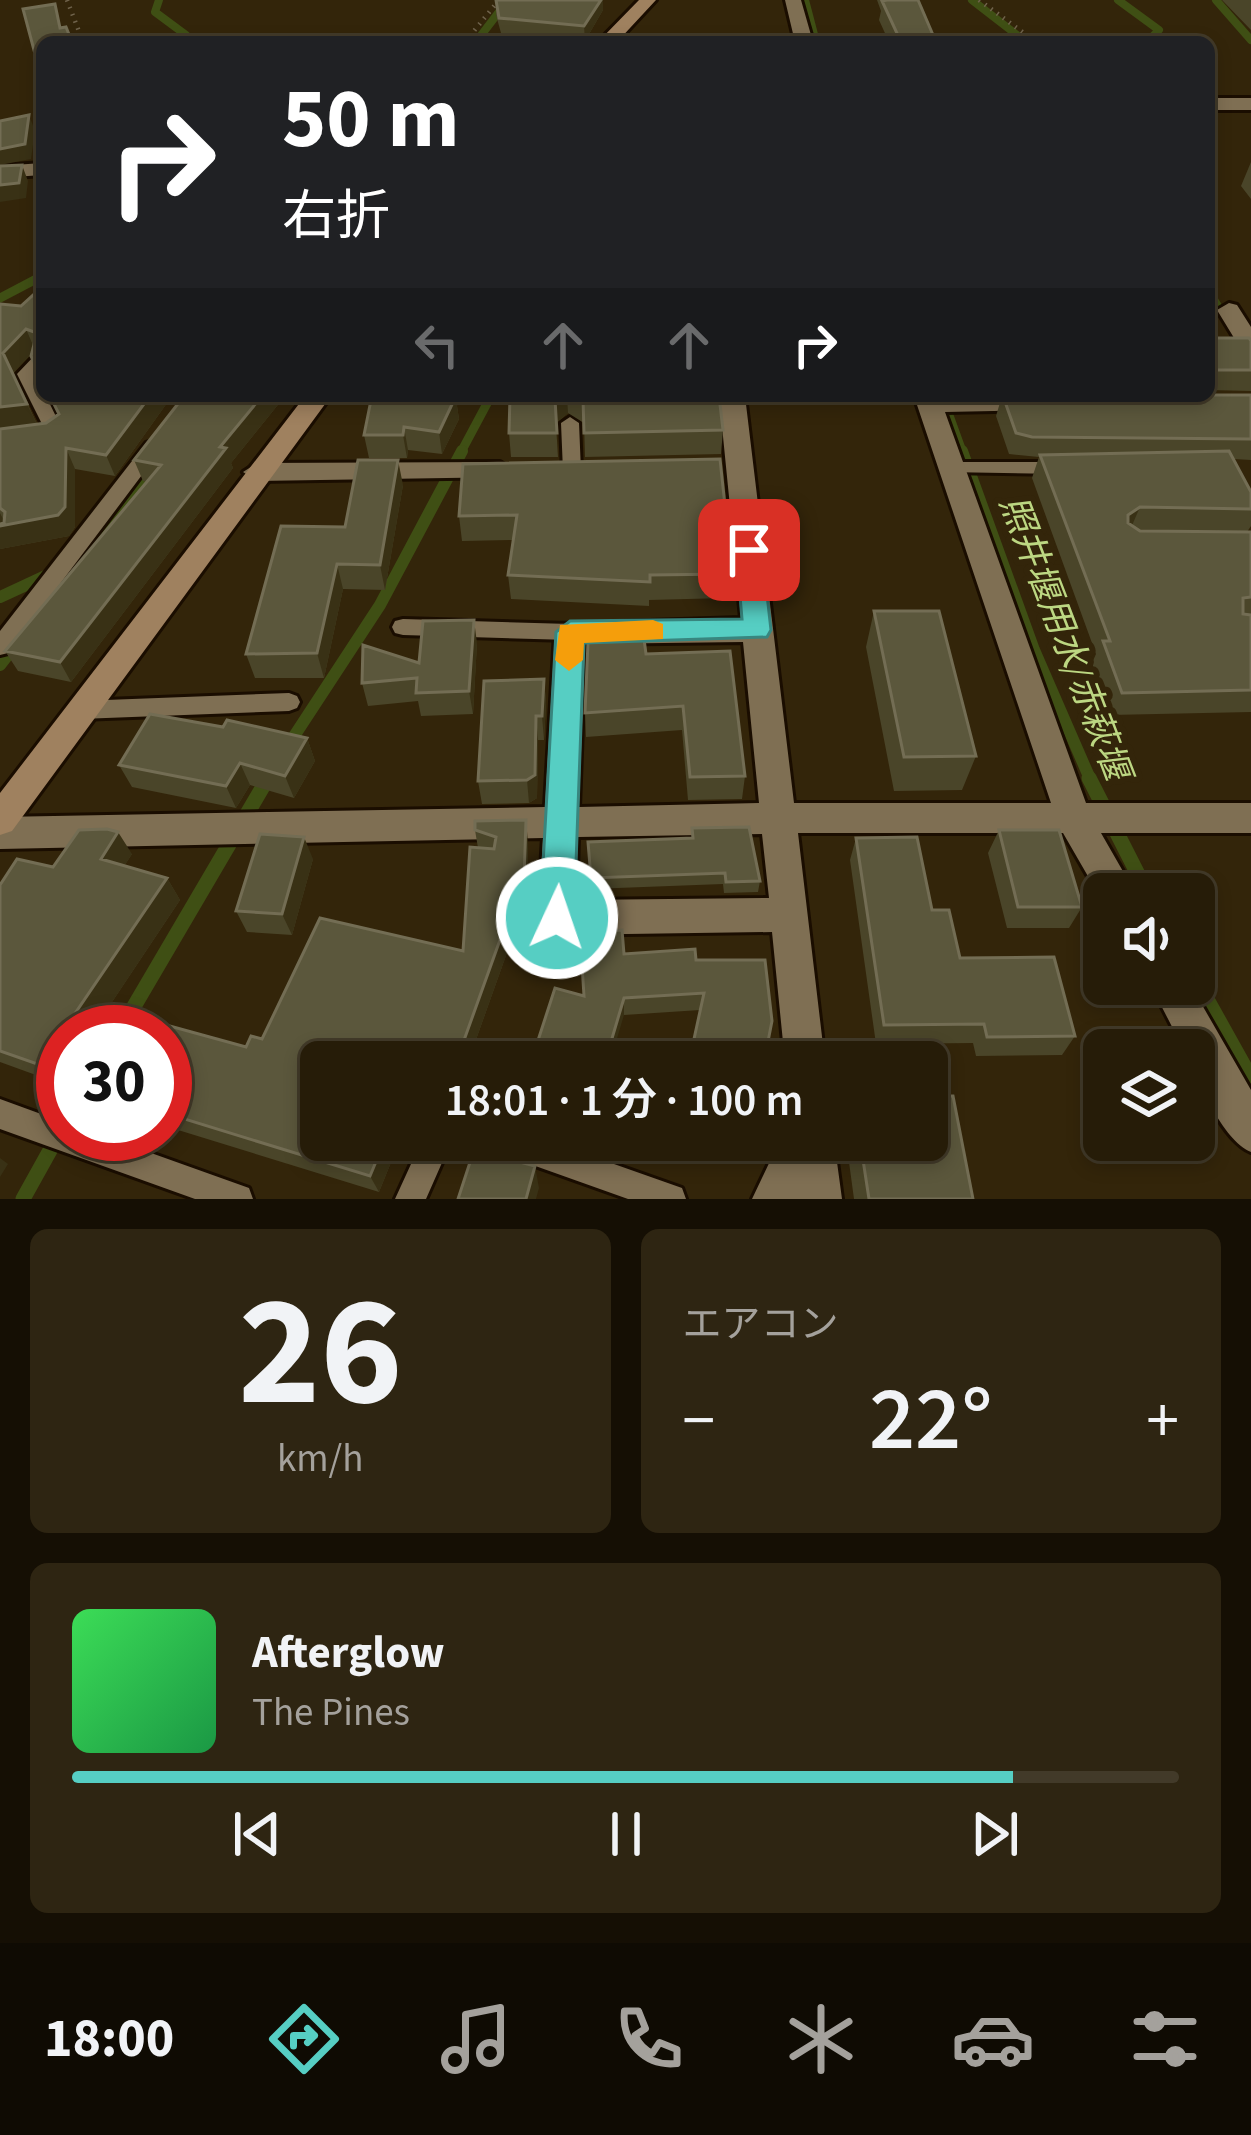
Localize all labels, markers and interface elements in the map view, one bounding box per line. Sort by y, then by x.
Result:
text: 50 m [282,60,460,180]
icon: right [84,84,240,240]
text: 右折 [282,179,390,256]
icon: left [404,312,470,378]
icon: ahead [530,312,596,378]
icon: ahead [656,312,722,378]
icon: right [782,312,848,378]
water label: 照井堰用水/赤萩堰 [987,488,1144,792]
pin [698,499,800,601]
icon: arrive [716,517,782,583]
position arrow [494,855,620,981]
map controls [1083,873,1215,1161]
button: sound [1083,873,1215,1005]
speed limit sign: 30 [36,1005,192,1161]
button: layers [1083,1029,1215,1161]
text: 18:01 · 1 分 · 100 m [445,1069,803,1133]
text: 26 [238,1242,403,1464]
text: エアコン [683,1297,839,1353]
text: 22° [869,1356,993,1484]
text: − [683,1374,715,1468]
text: + [1146,1374,1179,1468]
text: km/h [277,1431,364,1487]
text: Afterglow [252,1621,445,1685]
text: The Pines [252,1685,410,1741]
icon: previous [224,1801,290,1867]
icon: pause [593,1801,659,1867]
icon: next [962,1801,1028,1867]
icon: directions [262,1997,346,2081]
icon: music [434,1997,518,2081]
icon: phone [607,1997,691,2081]
icon: climate [779,1997,863,2081]
icon: car [951,1997,1035,2081]
icon: filters [1123,1997,1207,2081]
text: 18:00 [44,2001,174,2078]

